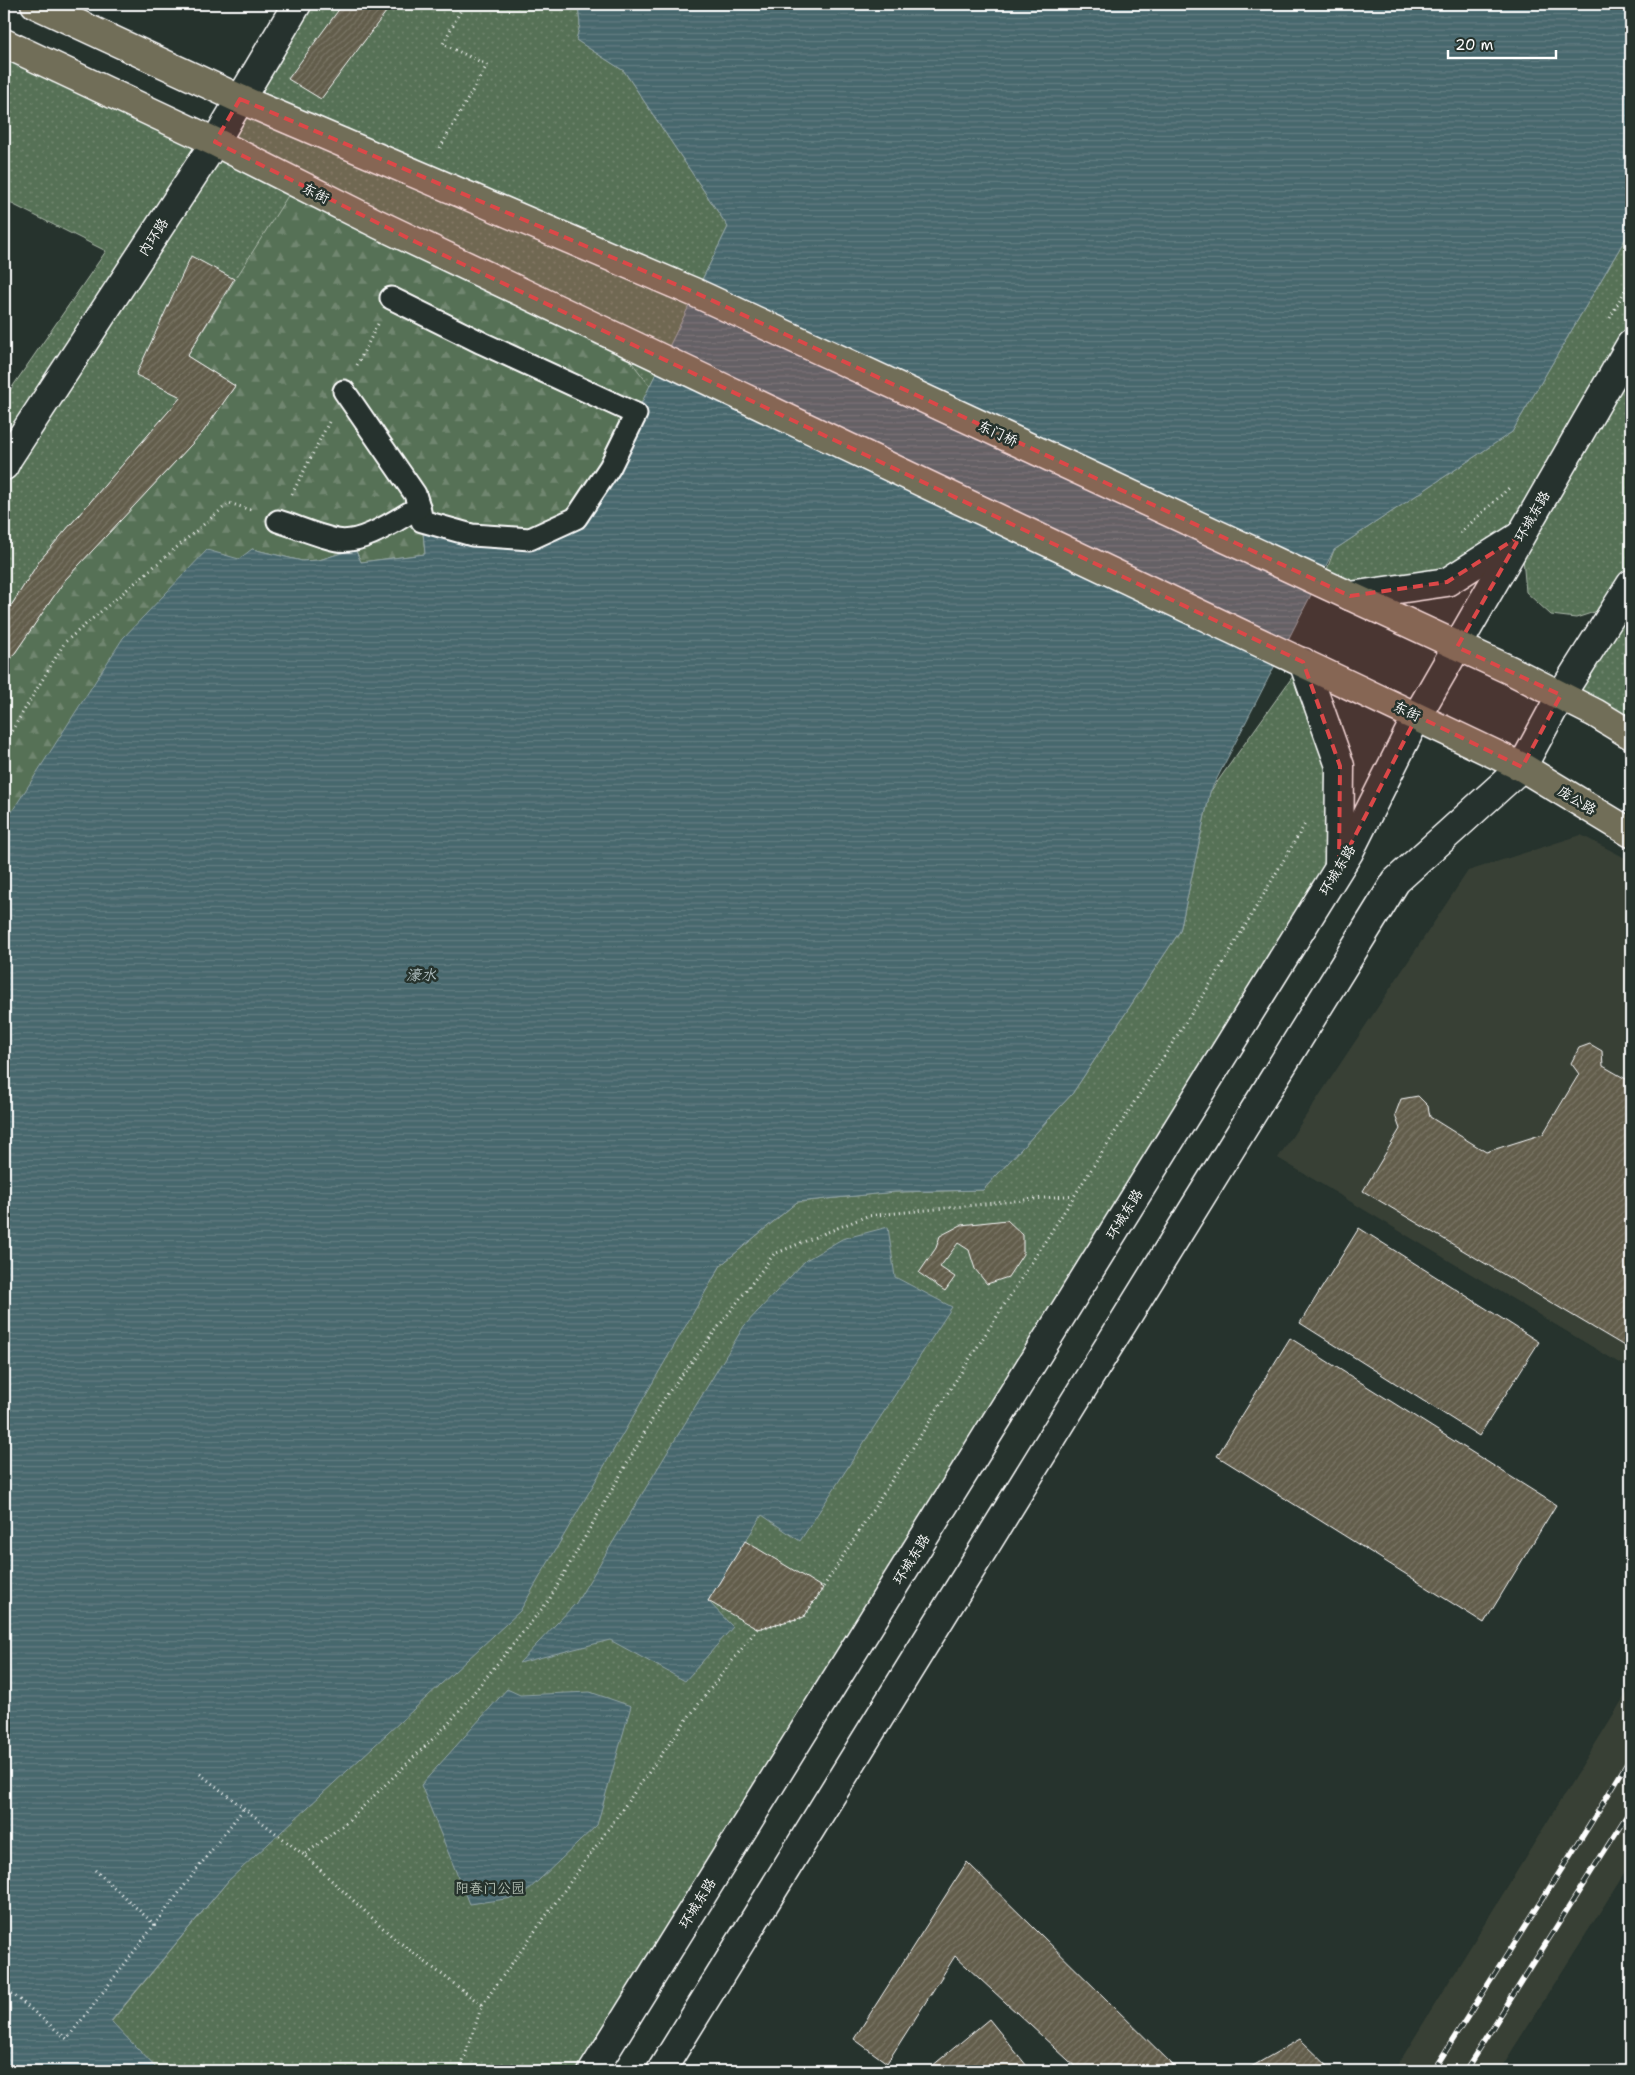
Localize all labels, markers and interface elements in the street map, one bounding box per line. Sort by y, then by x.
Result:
scale bar [1448,28,1555,60]
text: 20 m [1455,35,1494,55]
street label: 东街 [299,179,333,207]
street label: 内环路 [134,214,172,260]
street label: 东门桥 [975,416,1021,450]
street label: 环城东路 [1510,487,1554,545]
street label: 东街 [1391,697,1423,725]
street label: 庞公路 [1554,781,1600,819]
street label: 环城东路 [1315,841,1359,899]
water label: 濠水 [406,965,437,985]
street label: 环城东路 [1102,1185,1146,1243]
street label: 环城东路 [889,1530,933,1588]
street label: 环城东路 [675,1874,719,1932]
park label: 阳春门公园 [455,1879,525,1897]

